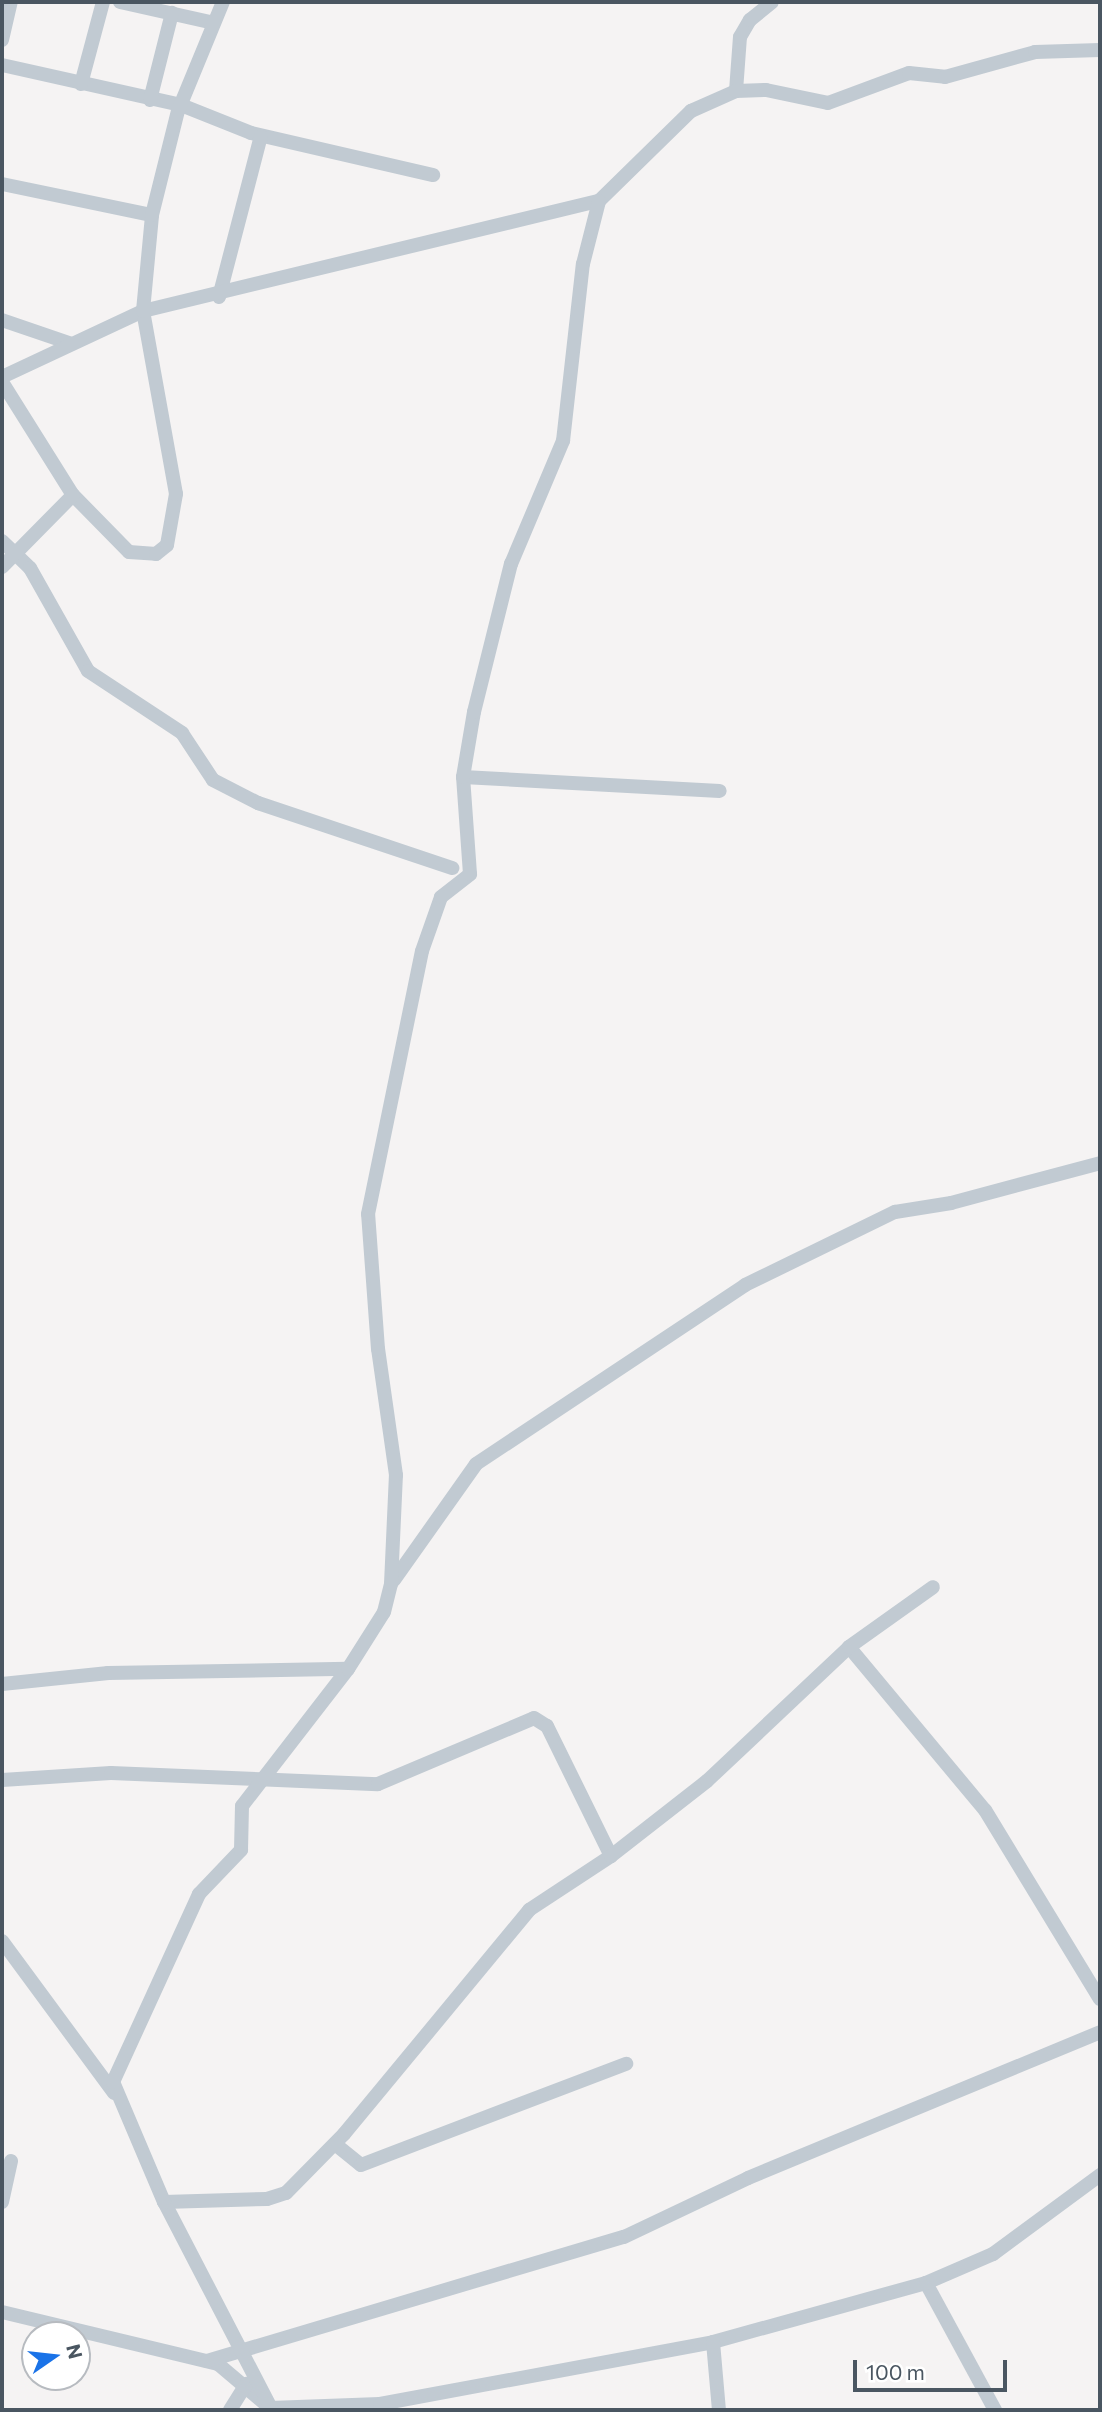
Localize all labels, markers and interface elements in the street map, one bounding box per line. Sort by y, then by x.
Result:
north arrow [21,2321,91,2391]
text: N [62,2342,88,2361]
scale bar [857,2346,1011,2390]
text: 100 m [866,2359,925,2384]

